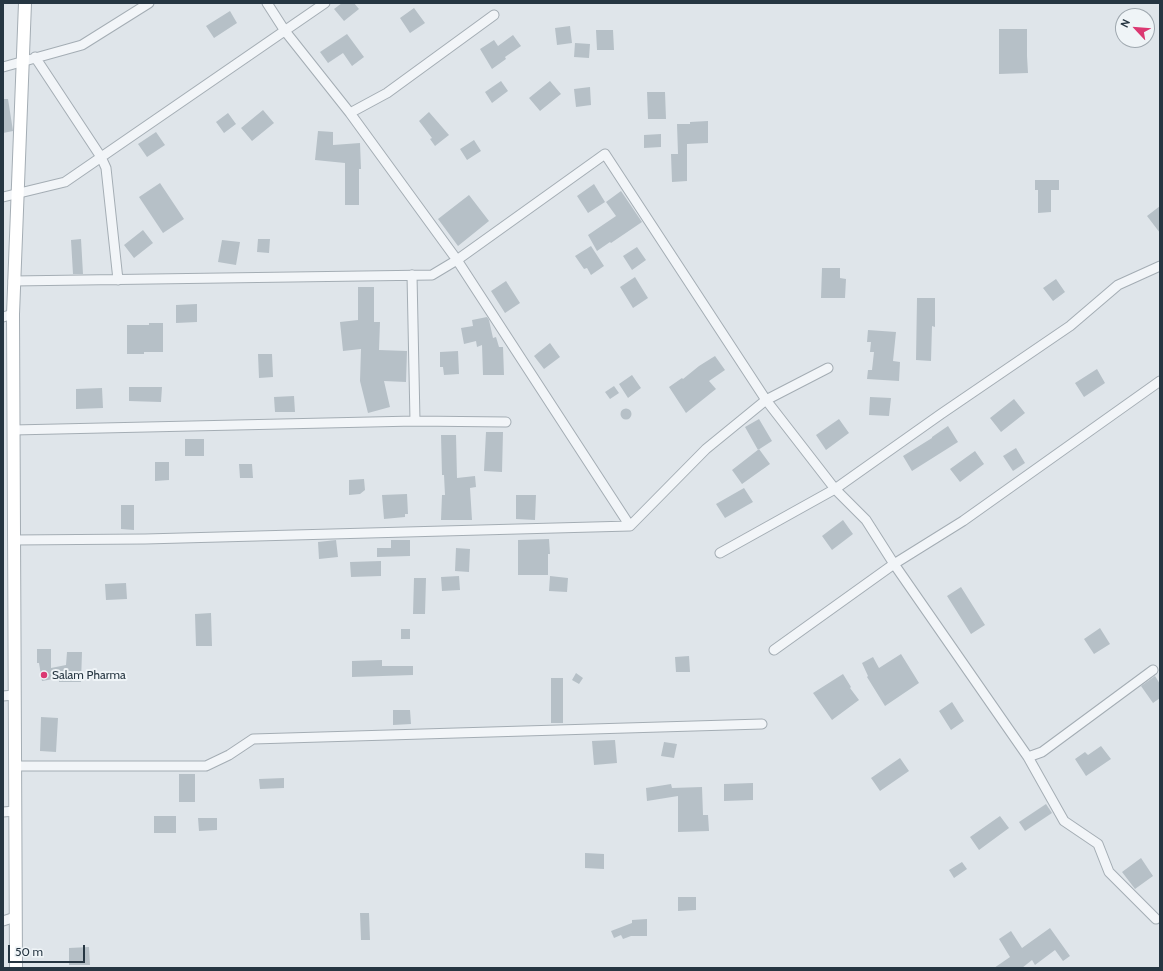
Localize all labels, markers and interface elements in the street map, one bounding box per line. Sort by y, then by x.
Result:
north arrow [1115,8,1155,48]
text: N [1117,17,1133,30]
place label: Salam Pharma [52,668,126,682]
marker: Salam Pharma [39,670,49,680]
scale bar [10,937,87,963]
text: 50 m [15,944,43,959]

